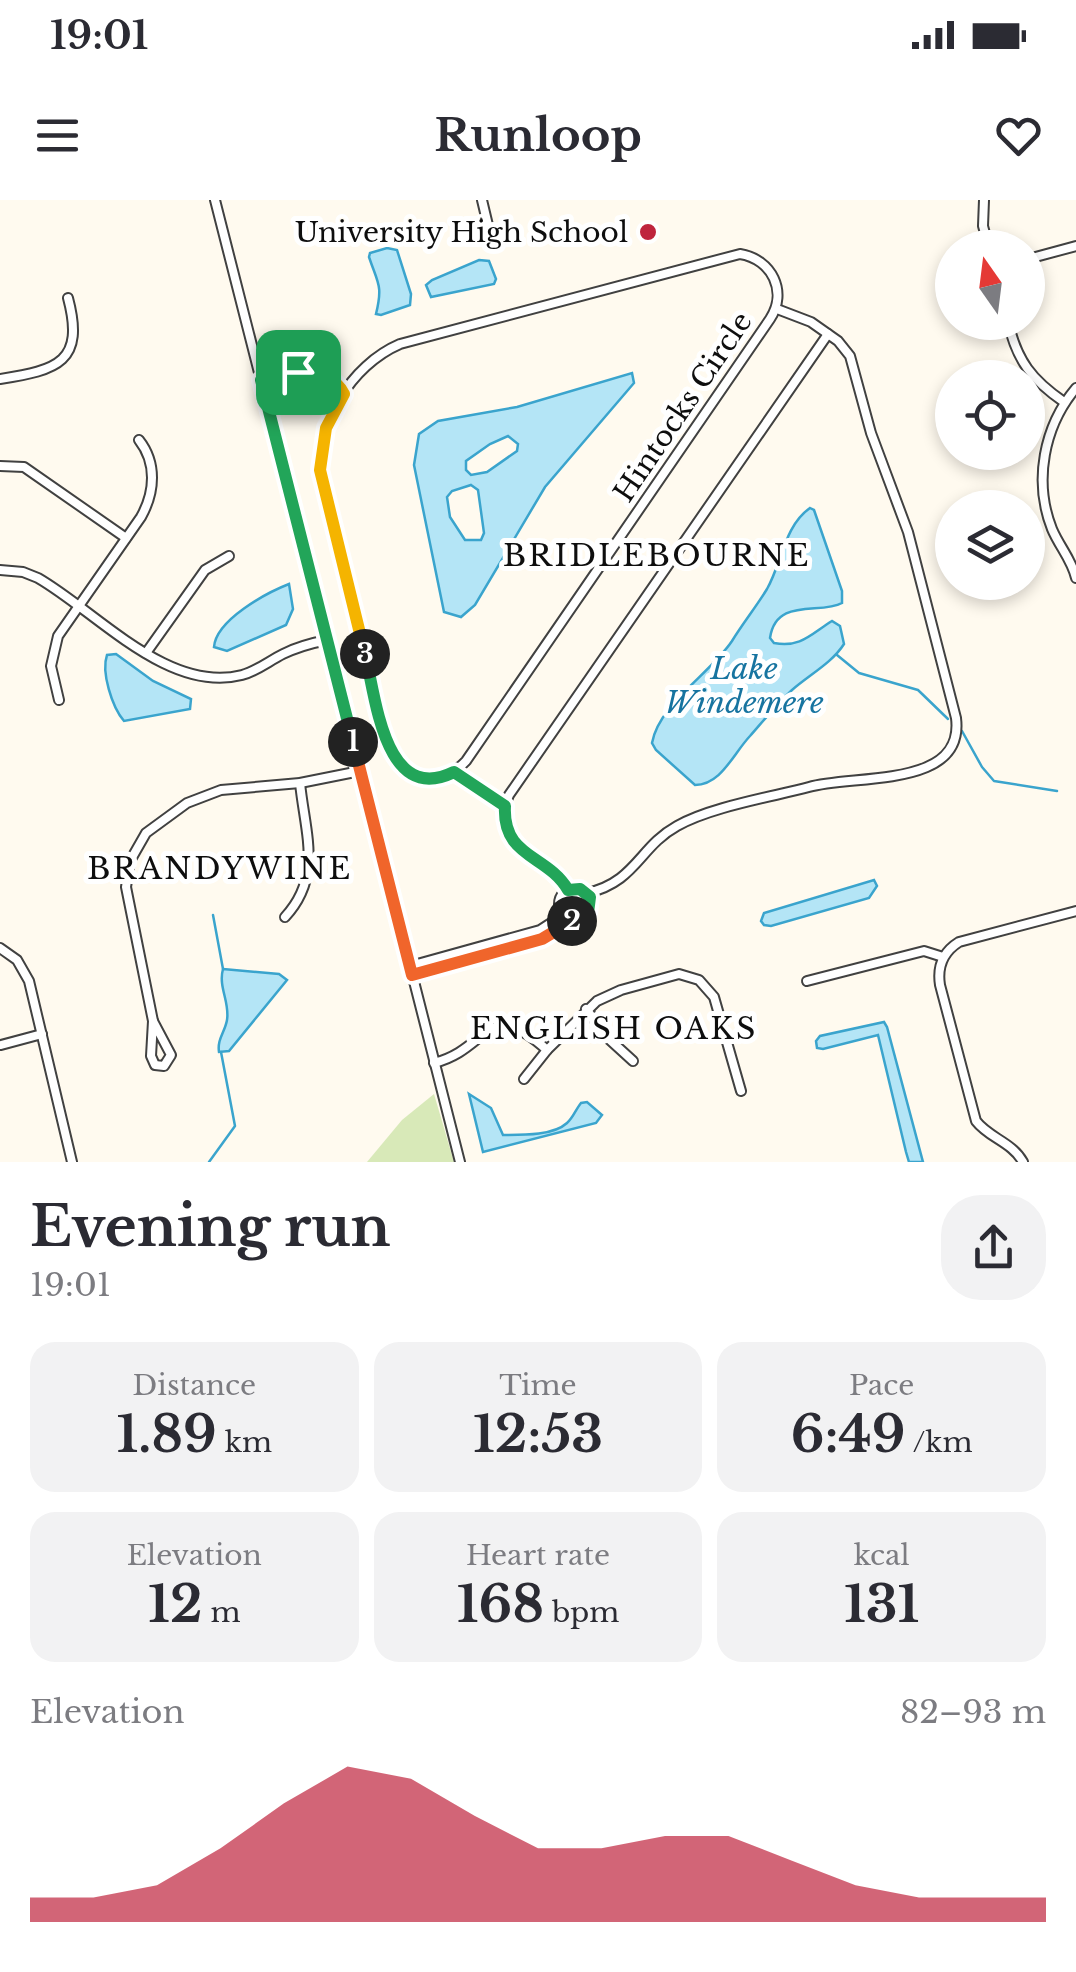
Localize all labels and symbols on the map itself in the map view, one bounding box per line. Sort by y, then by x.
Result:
place label: University High School [295,215,628,250]
marker: University High School [637,221,659,243]
north arrow [935,230,1045,340]
street label: Hintocks Circle [606,305,760,509]
pin [256,330,341,415]
district label: BRIDLEBOURNE [503,537,811,574]
pin: 3 [340,629,390,679]
water label: Lake Windemere [664,650,824,721]
pin: 1 [328,717,378,767]
district label: BRANDYWINE [87,850,353,887]
pin: 2 [547,896,597,946]
district label: ENGLISH OAKS [470,1010,758,1047]

